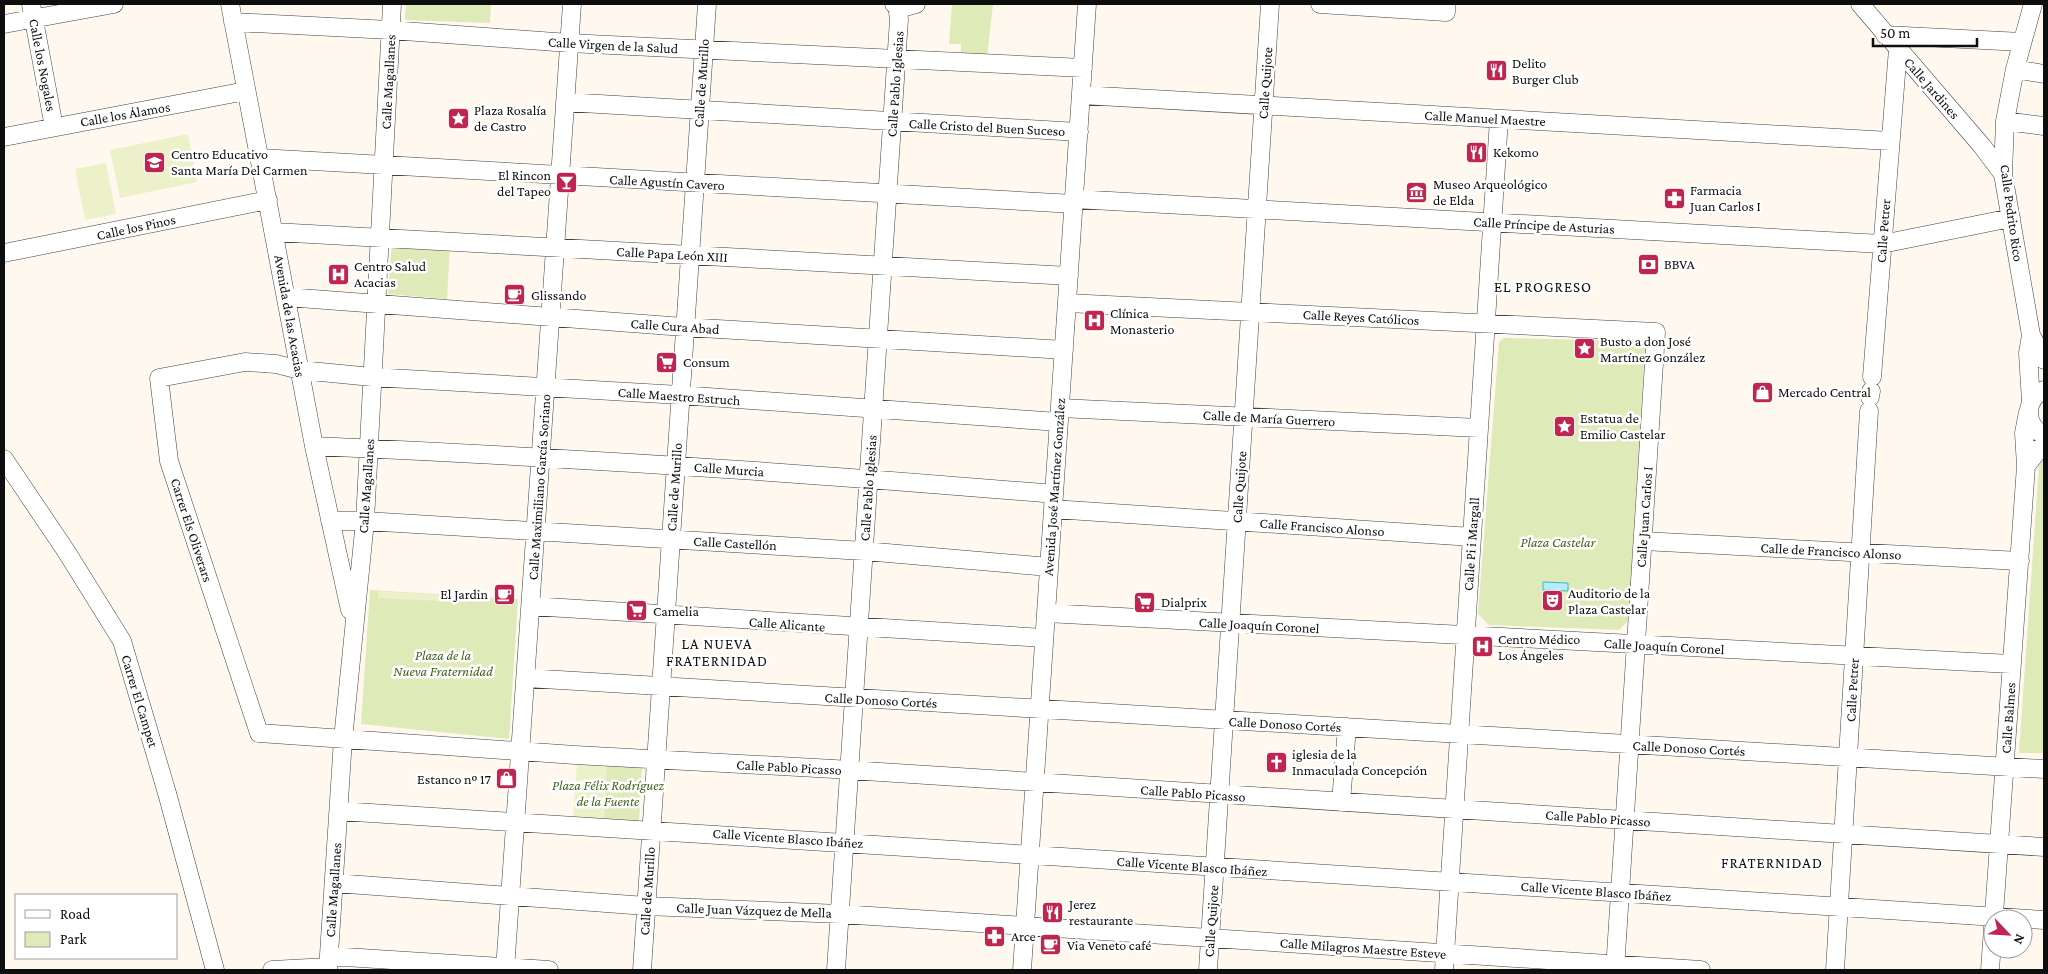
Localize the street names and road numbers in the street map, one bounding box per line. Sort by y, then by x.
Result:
street label: Calle los Nogales [26,17,60,113]
street label: Calle Pablo Iglesias [883,30,907,138]
street label: Calle Magallanes [378,34,398,130]
street label: Calle Virgen de la Salud [547,34,679,56]
street label: Calle de Murillo [690,38,712,128]
street label: Calle Quijote [1254,46,1277,120]
street label: Calle Jardines [1901,54,1963,122]
street label: Calle los Álamos [79,98,171,130]
street label: Calle Manuel Maestre [1424,107,1546,129]
street label: Calle Cristo del Buen Suceso [908,115,1066,139]
street label: Calle Pedrito Rico [1997,163,2027,263]
street label: Calle Agustín Cavero [609,171,725,193]
street label: Calle Petrer [1873,198,1893,264]
street label: Calle los Pinos [95,211,177,243]
street label: Calle Príncipe de Asturias [1473,213,1615,237]
street label: Calle Papa León XIII [616,243,728,265]
street label: Avenida de las Acacias [271,254,309,378]
street label: Calle Reyes Católicos [1302,306,1420,328]
street label: Calle Cura Abad [630,315,721,337]
street label: Calle Maestro Estruch [617,384,741,408]
street label: Calle Maximiliano García Soriano [525,393,553,581]
street label: Avenida José Martínez González [1040,397,1068,576]
street label: Calle de María Guerrero [1202,407,1336,429]
street label: Calle Pablo Iglesias [856,434,880,542]
street label: Calle Magallanes [355,438,377,534]
street label: Calle de Murillo [663,442,685,532]
street label: Calle Quijote [1228,450,1251,524]
street label: Calle Murcia [693,459,765,479]
street label: Calle Juan Carlos I [1632,466,1656,568]
street label: Carrer Els Oliverars [168,476,216,584]
street label: Calle Pi i Margall [1460,496,1482,591]
street label: Calle Francisco Alonso [1259,515,1385,539]
street label: Calle Castellón [693,533,778,553]
street label: Calle de Francisco Alonso [1760,539,1902,563]
street label: Calle Alicante [748,613,826,635]
street label: Calle Joaquín Coronel [1198,614,1320,636]
street label: Calle Joaquín Coronel [1603,635,1725,657]
street label: Carrer El Campet [118,653,162,750]
street label: Calle Petrer [1842,658,1862,722]
street label: Calle Balmes [1998,682,2018,754]
street label: Calle Donoso Cortés [824,689,938,711]
street label: Calle Donoso Cortés [1228,713,1342,735]
street label: Calle Donoso Cortés [1632,737,1746,759]
street label: Calle Pablo Picasso [736,756,842,778]
street label: Calle Pablo Picasso [1140,781,1246,805]
street label: Calle Pablo Picasso [1545,806,1651,830]
street label: Calle Vicente Blasco Ibáñez [712,825,864,851]
street label: Calle Magallanes [322,842,344,938]
street label: Calle de Murillo [636,846,658,936]
street label: Calle Vicente Blasco Ibáñez [1116,853,1268,879]
street label: Calle Vicente Blasco Ibáñez [1520,878,1672,904]
street label: Calle Quijote [1200,884,1223,958]
street label: Calle Juan Vázquez de Mella [676,899,833,921]
street label: Calle Milagros Maestre Esteve [1279,934,1447,962]

